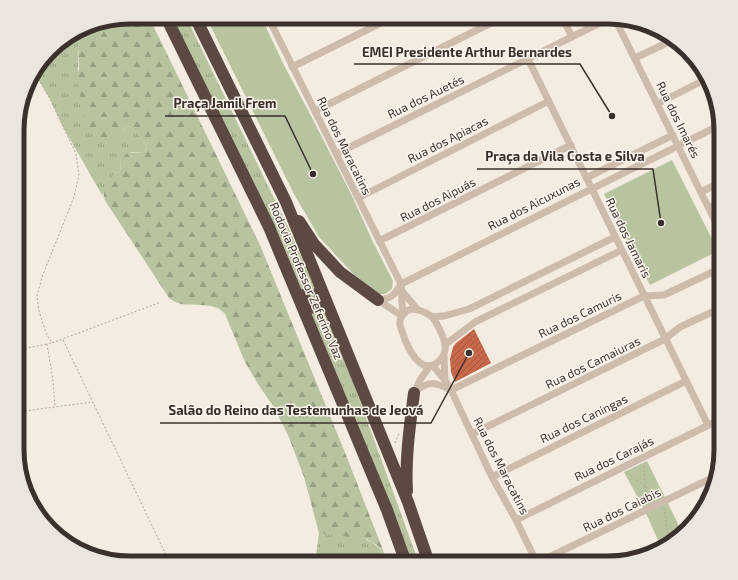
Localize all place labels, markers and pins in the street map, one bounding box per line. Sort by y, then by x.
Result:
callout: EMEI Presidente Arthur Bernardes [354,39,580,64]
callout: Praça Jamil Frem [165,91,285,116]
callout: Praça da Vila Costa e Silva [477,144,653,169]
callout: Salão do Reino das Testemunhas de Jeová [160,398,431,423]

